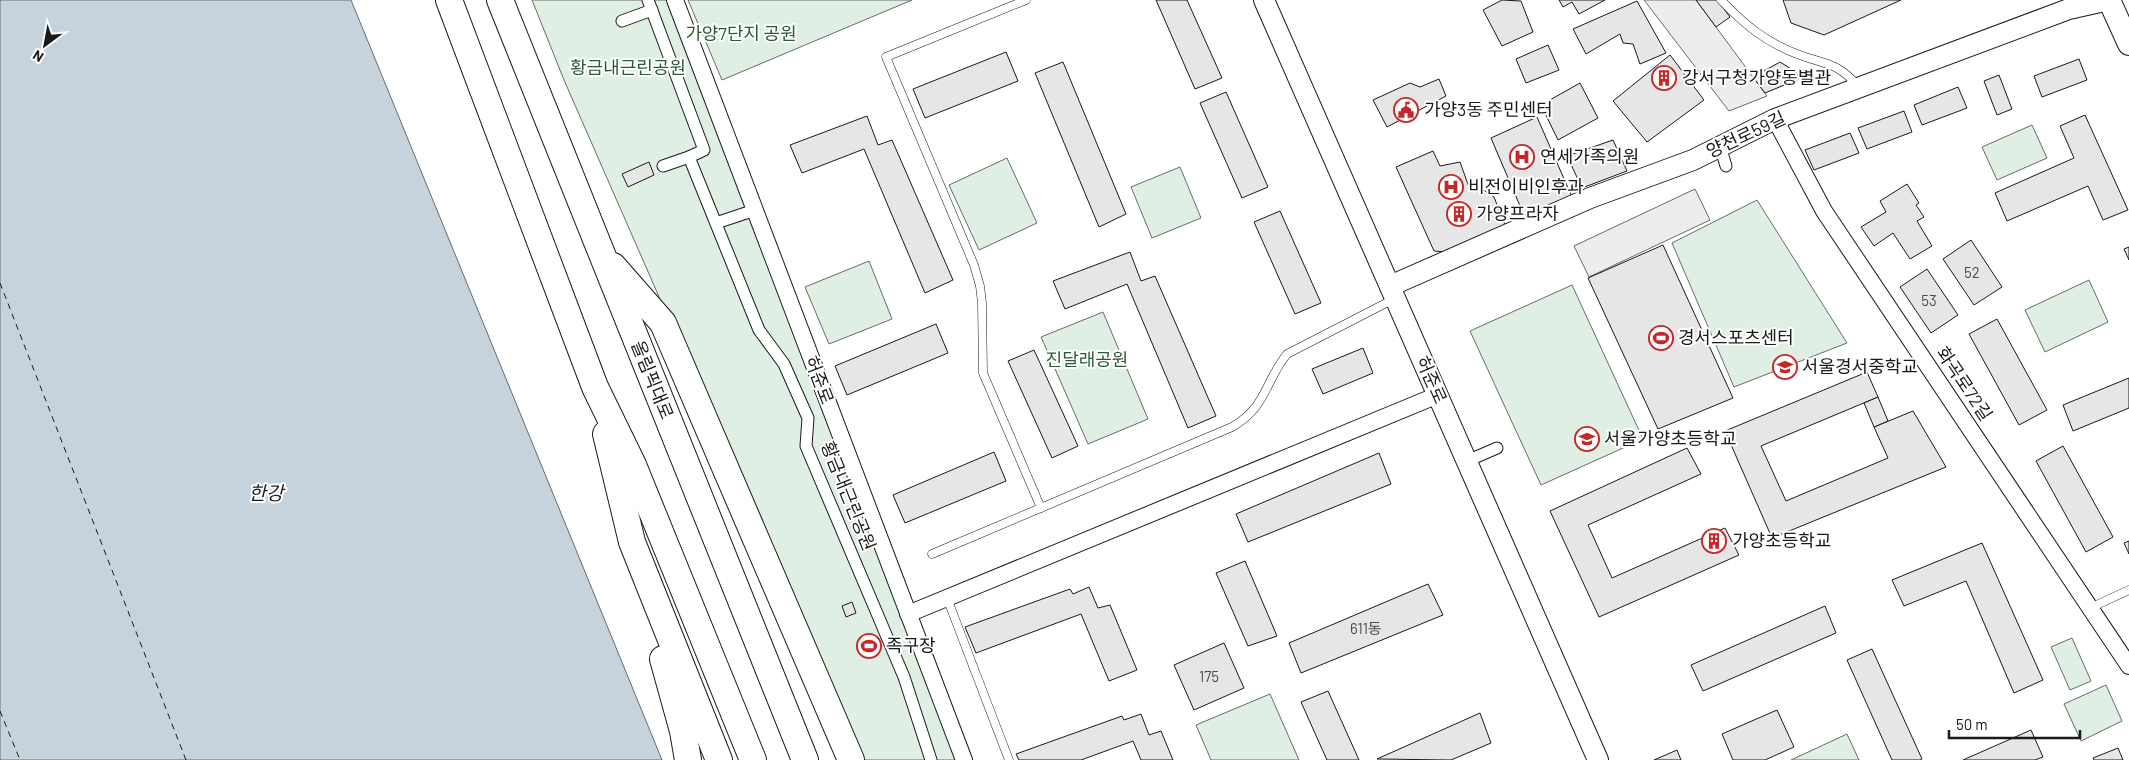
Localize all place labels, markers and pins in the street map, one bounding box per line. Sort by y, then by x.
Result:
building icon: 강서구청가양동별관 [1651,65,1677,91]
place label: 강서구청가양동별관 [1682,66,1831,88]
public building icon: 가양3동 주민센터 [1393,97,1419,123]
place label: 가양3동 주민센터 [1424,98,1553,120]
hospital icon: 연세가족의원 [1509,144,1535,170]
place label: 연세가족의원 [1540,145,1639,167]
hospital icon: 비전이비인후과 [1438,174,1464,200]
place label: 비전이비인후과 [1468,175,1584,197]
building icon: 가양프라자 [1446,201,1472,227]
place label: 가양프라자 [1476,202,1559,224]
sports icon: 경서스포츠센터 [1648,325,1674,351]
place label: 경서스포츠센터 [1678,326,1794,348]
school or university icon: 서울경서중학교 [1772,354,1798,380]
place label: 서울경서중학교 [1802,355,1918,377]
school or university icon: 서울가양초등학교 [1574,426,1600,452]
place label: 서울가양초등학교 [1604,427,1736,449]
building icon: 가양초등학교 [1701,528,1727,554]
place label: 가양초등학교 [1732,529,1831,551]
sports icon: 족구장 [856,633,882,659]
place label: 족구장 [886,634,936,656]

